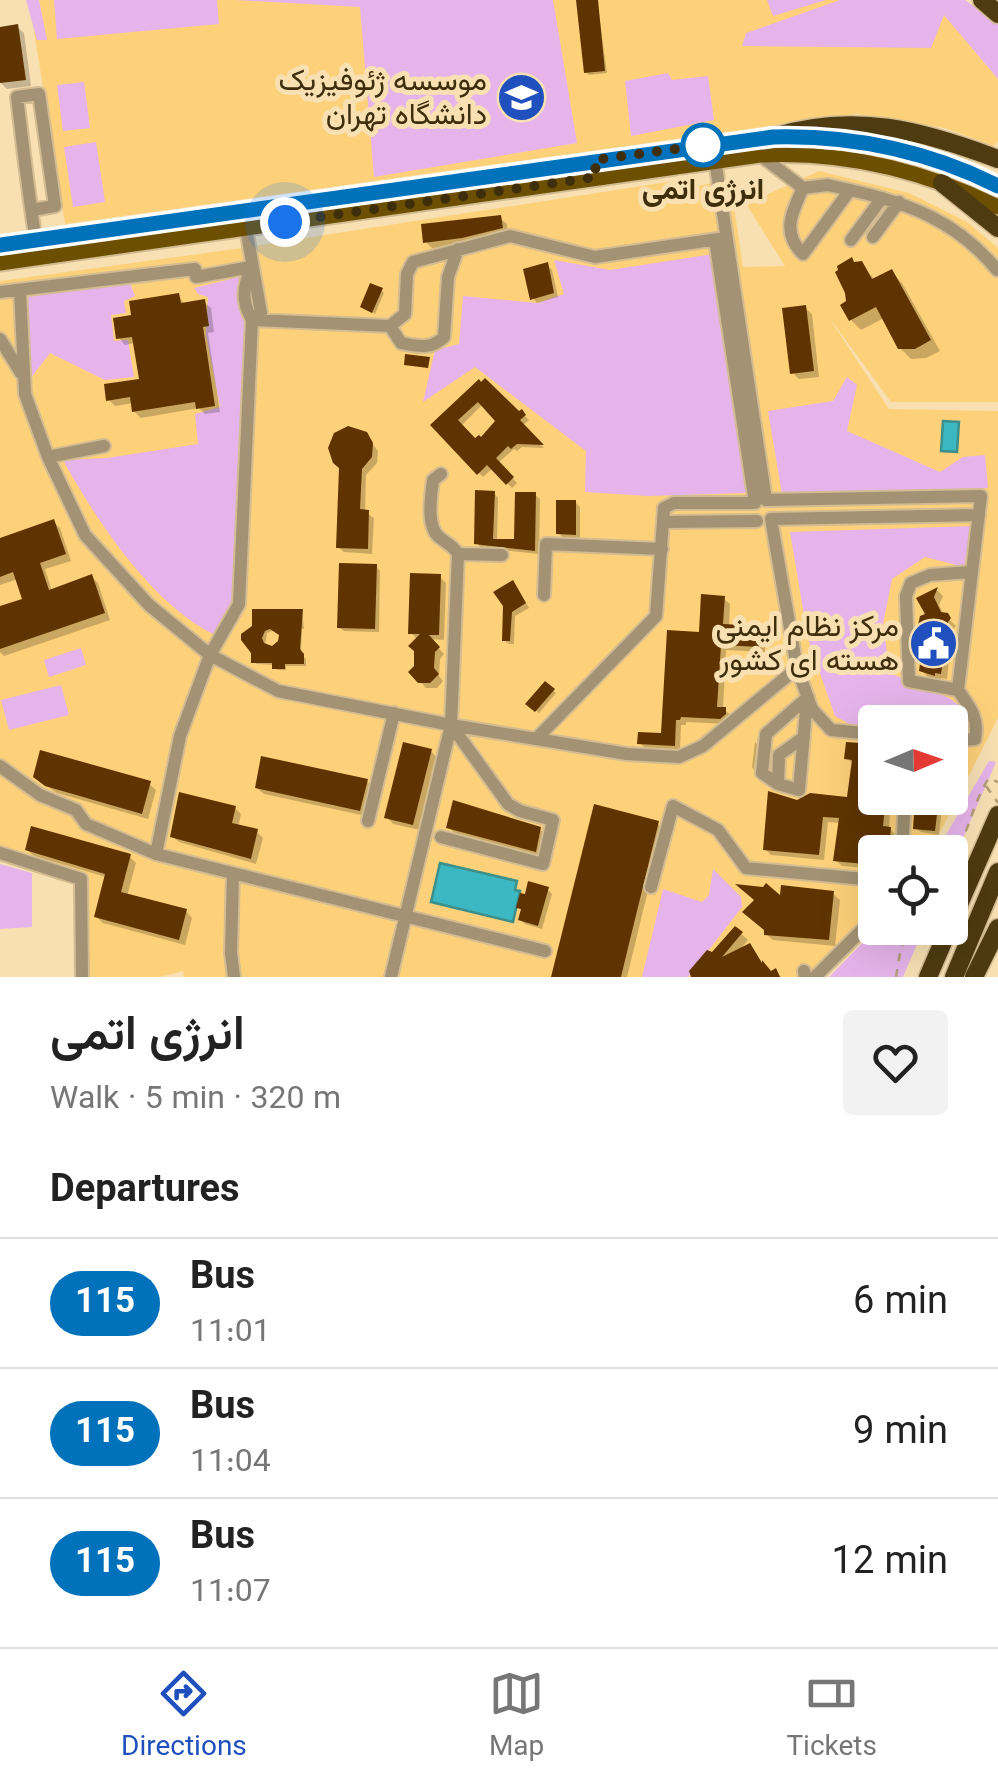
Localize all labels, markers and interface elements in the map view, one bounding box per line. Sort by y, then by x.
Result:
place label: موسسه ژئوفیزیک دانشگاه تهران [279,59,487,140]
school or university icon: موسسه ژئوفیزیک دانشگاه تهران [496,71,548,123]
marker: انرژی اتمی [682,124,724,166]
place label: انرژی اتمی [642,168,764,215]
your location [260,197,310,247]
place label: مرکز نظام ایمنی هسته ای کشور [716,605,899,686]
public building icon: مرکز نظام ایمنی هسته ای کشور [908,617,960,669]
north arrow [858,705,968,815]
map controls [858,705,968,945]
button: locate [858,835,968,945]
text: انرژی اتمی [50,1000,245,1075]
button: heart [843,1010,948,1115]
text: Walk · 5 min · 320 m [50,1075,341,1125]
text: Departures [50,1162,240,1221]
text: Bus [190,1249,255,1308]
text: 6 min [853,1274,948,1333]
text: 115 [75,1276,135,1331]
text: 11:01 [190,1308,271,1358]
text: Bus [190,1379,255,1438]
text: 9 min [853,1404,948,1463]
text: 115 [75,1406,135,1461]
text: 11:04 [190,1438,271,1488]
text: Bus [190,1509,255,1568]
text: 12 min [832,1534,948,1593]
text: 115 [75,1536,135,1591]
text: 11:07 [190,1568,271,1618]
tab: Directions [121,1666,247,1770]
tab: Map [489,1666,544,1770]
tab: Tickets [786,1666,877,1770]

